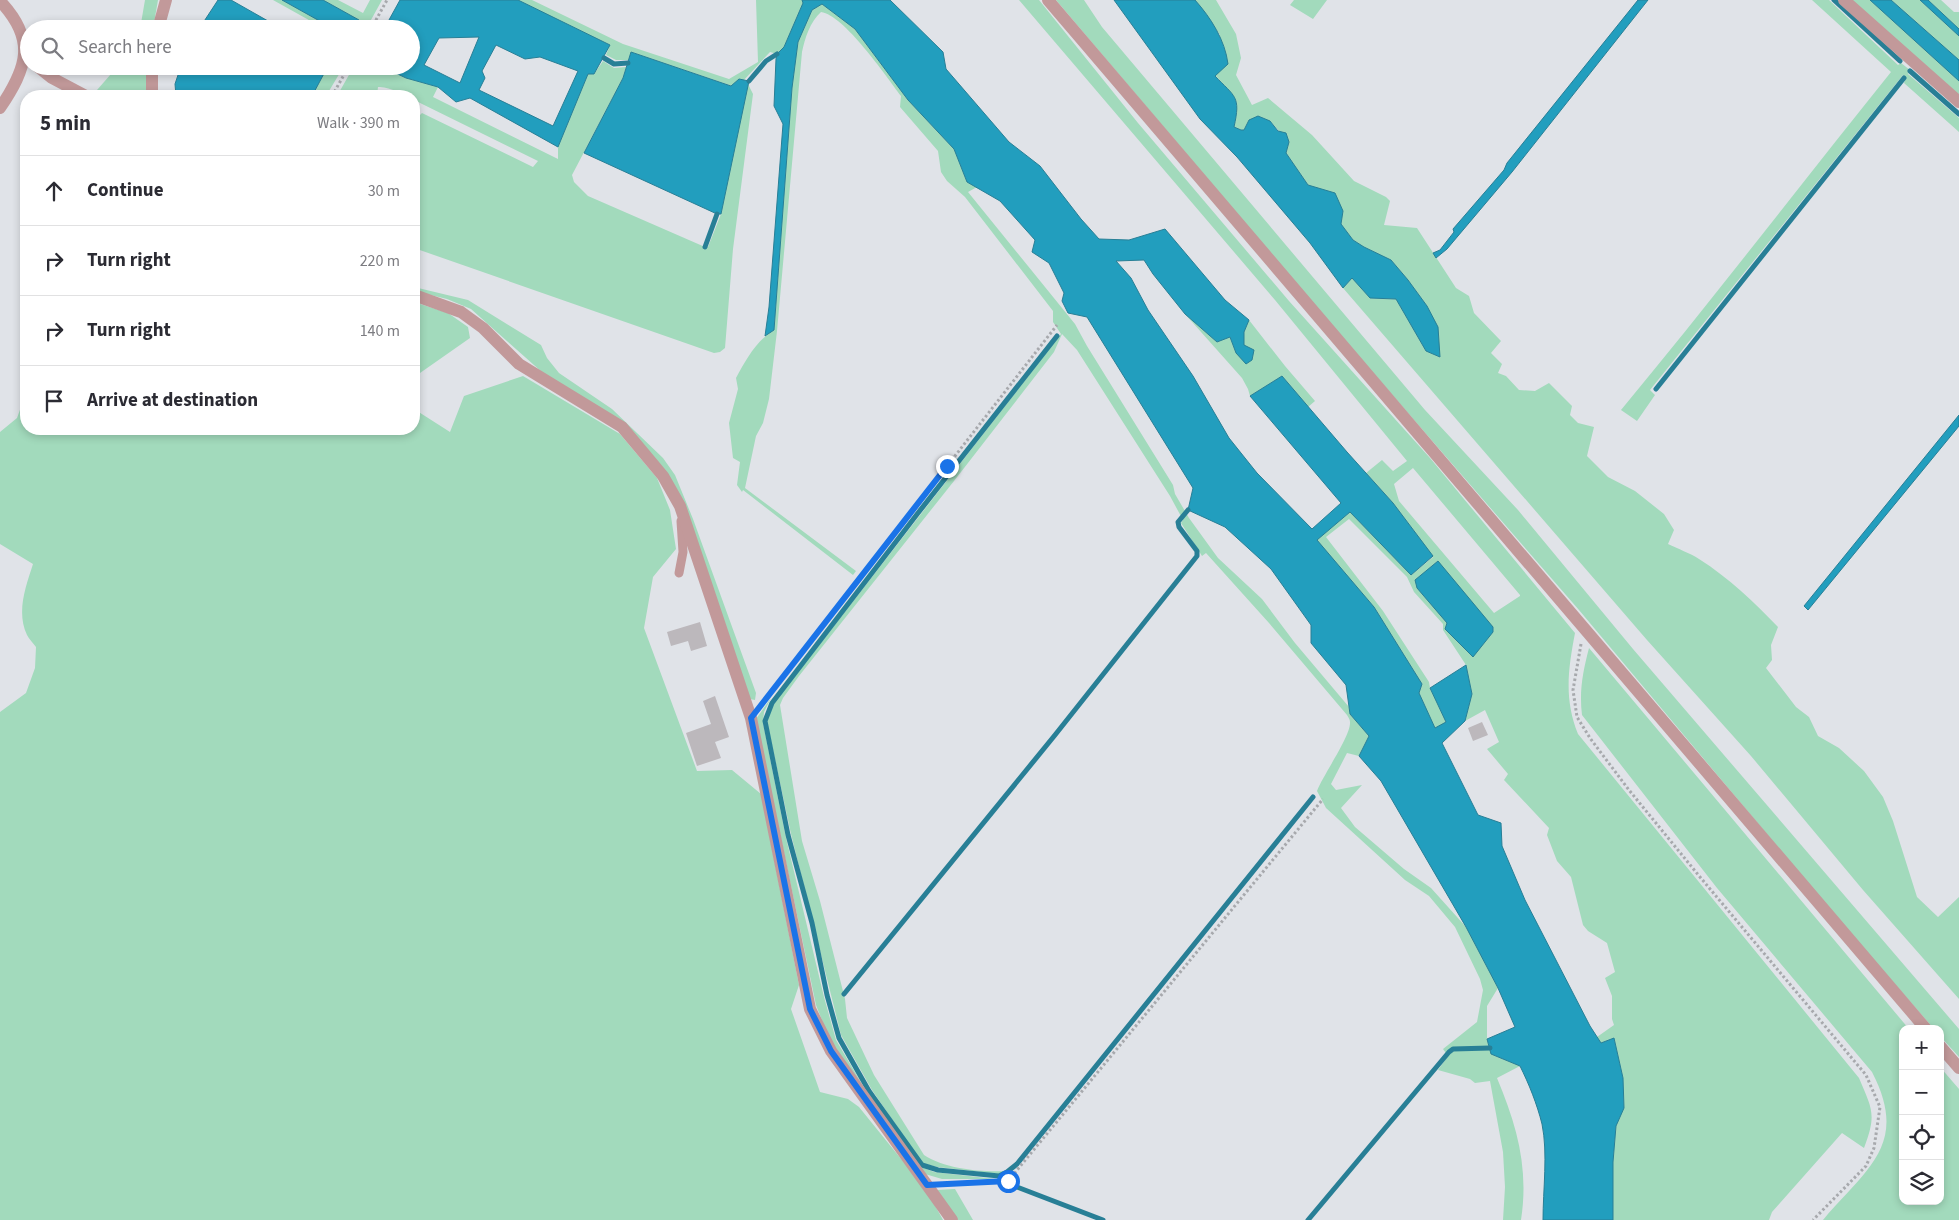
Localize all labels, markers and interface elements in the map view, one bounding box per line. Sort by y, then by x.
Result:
search box [20,20,420,75]
icon: search [38,34,66,62]
text: Search here [78,34,172,61]
text: 5 min [40,108,91,138]
text: Walk · 390 m [317,112,400,134]
icon: ahead [40,177,68,205]
text: Continue [87,177,164,204]
text: 30 m [368,180,400,202]
icon: right [40,247,68,275]
text: Turn right [87,247,171,274]
text: 220 m [360,250,400,272]
icon: right [40,317,68,345]
text: Turn right [87,317,171,344]
text: 140 m [360,320,400,342]
icon: arrive [40,387,68,415]
text: Arrive at destination [87,387,258,414]
route end [936,455,959,478]
map controls [1899,1025,1944,1205]
button: + [1899,1025,1944,1070]
button: − [1899,1070,1944,1115]
button: locate [1899,1115,1944,1160]
button: layers [1899,1160,1944,1205]
route start [997,1170,1020,1193]

